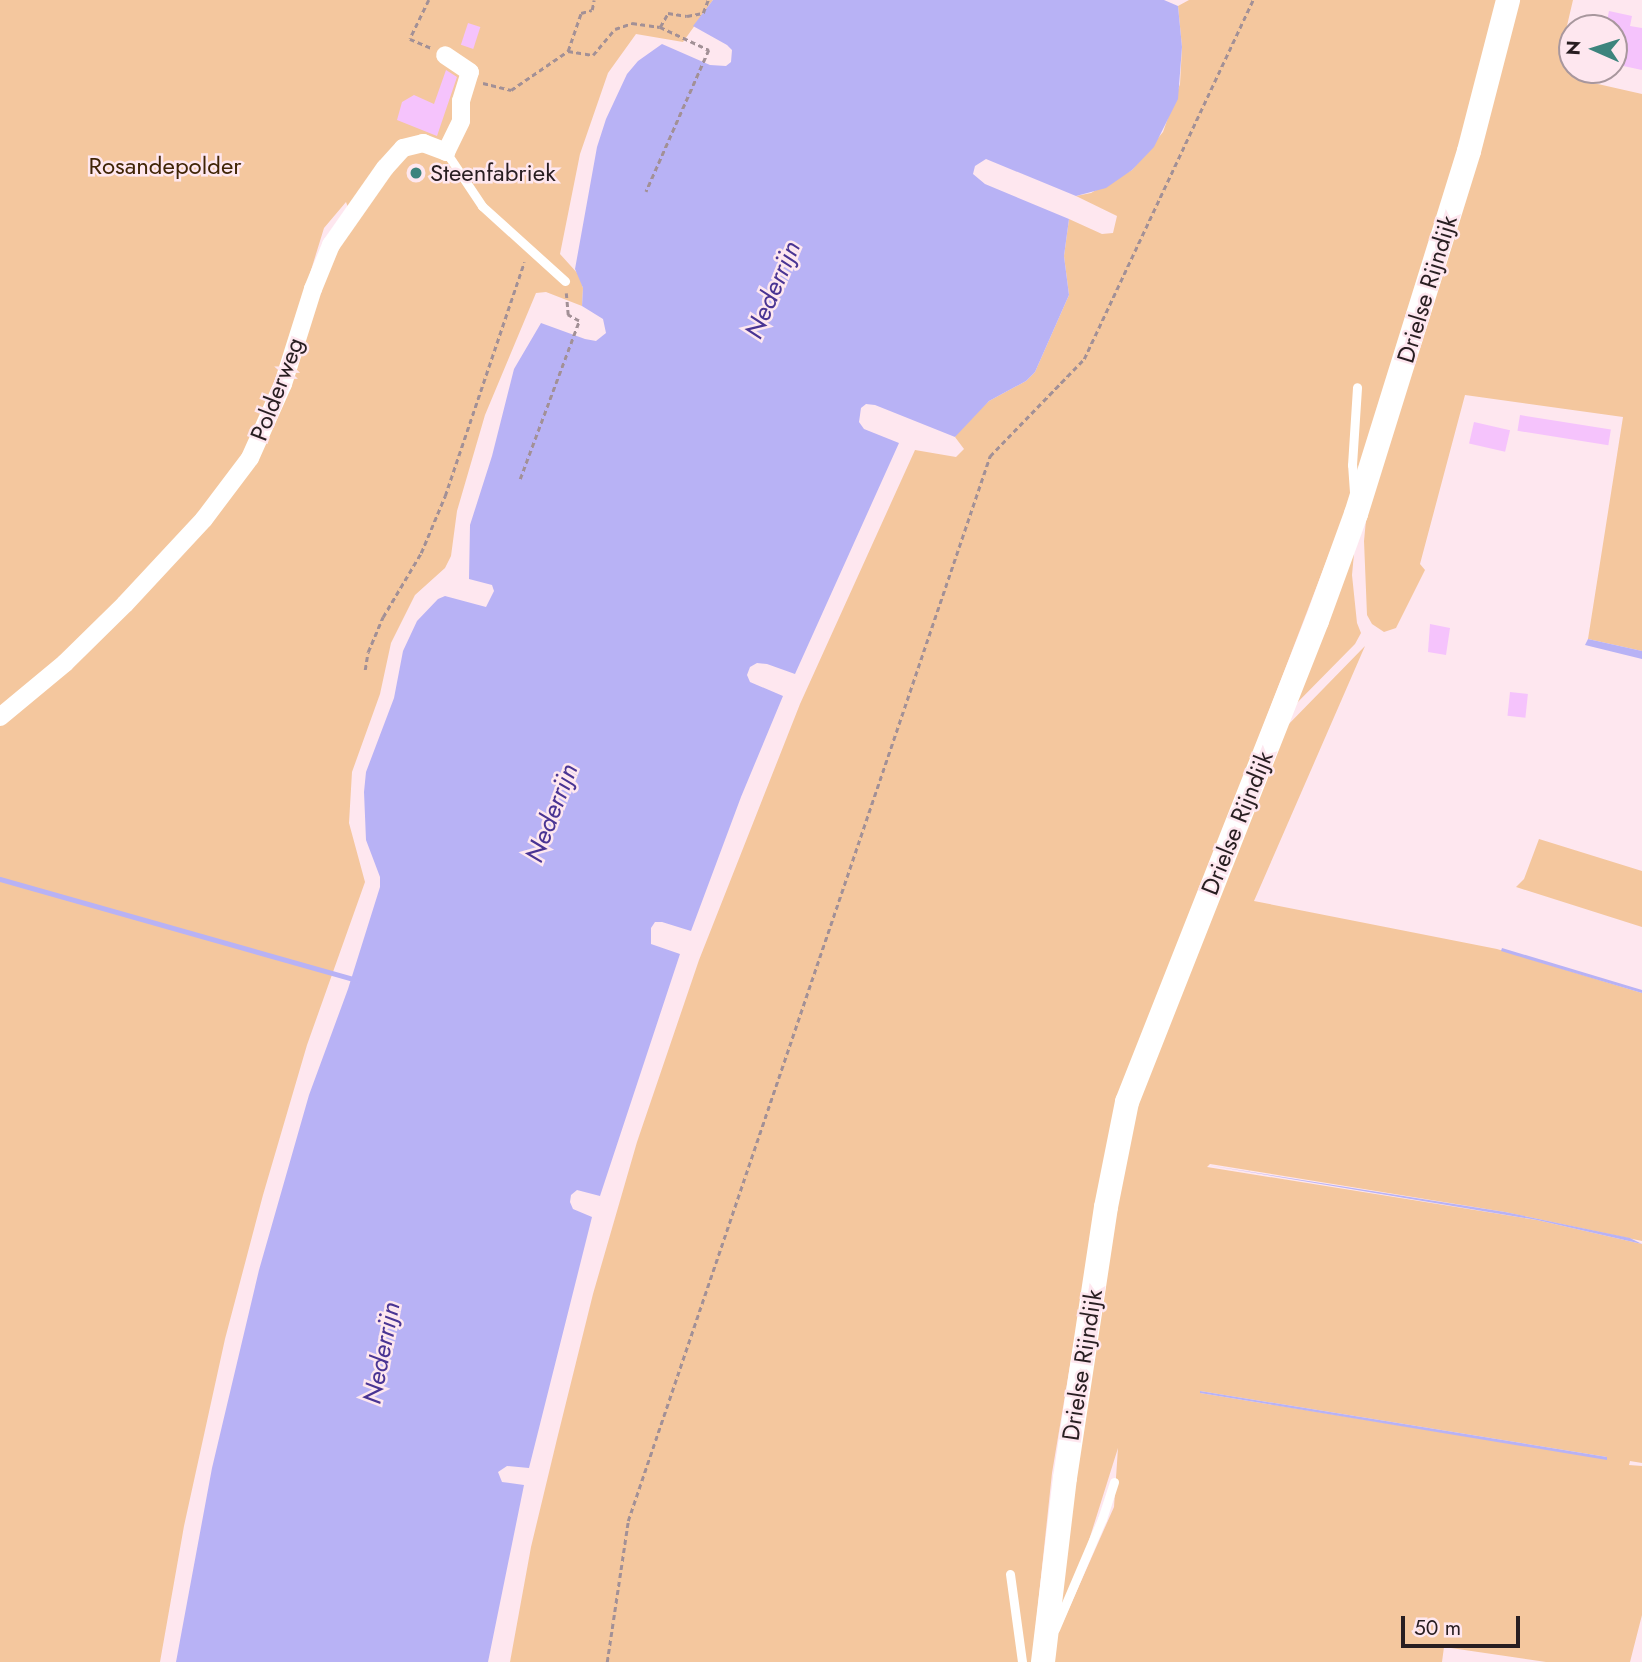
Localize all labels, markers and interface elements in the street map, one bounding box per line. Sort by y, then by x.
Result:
north arrow [1558,14,1628,84]
text: N [1560,40,1587,56]
park label: Rosandepolder [89,152,241,180]
place label: Steenfabriek [430,159,556,187]
marker: Steenfabriek [408,165,424,181]
street label: Drielse Rijndijk [1391,212,1463,366]
water label: Nederrijn [738,236,808,344]
street label: Polderweg [244,333,310,445]
street label: Drielse Rijndijk [1195,747,1279,899]
water label: Nederrijn [519,759,585,867]
street label: Drielse Rijndijk [1056,1287,1108,1443]
water label: Nederrijn [357,1299,407,1407]
scale bar [1404,1602,1523,1646]
text: 50 m [1414,1613,1461,1643]

